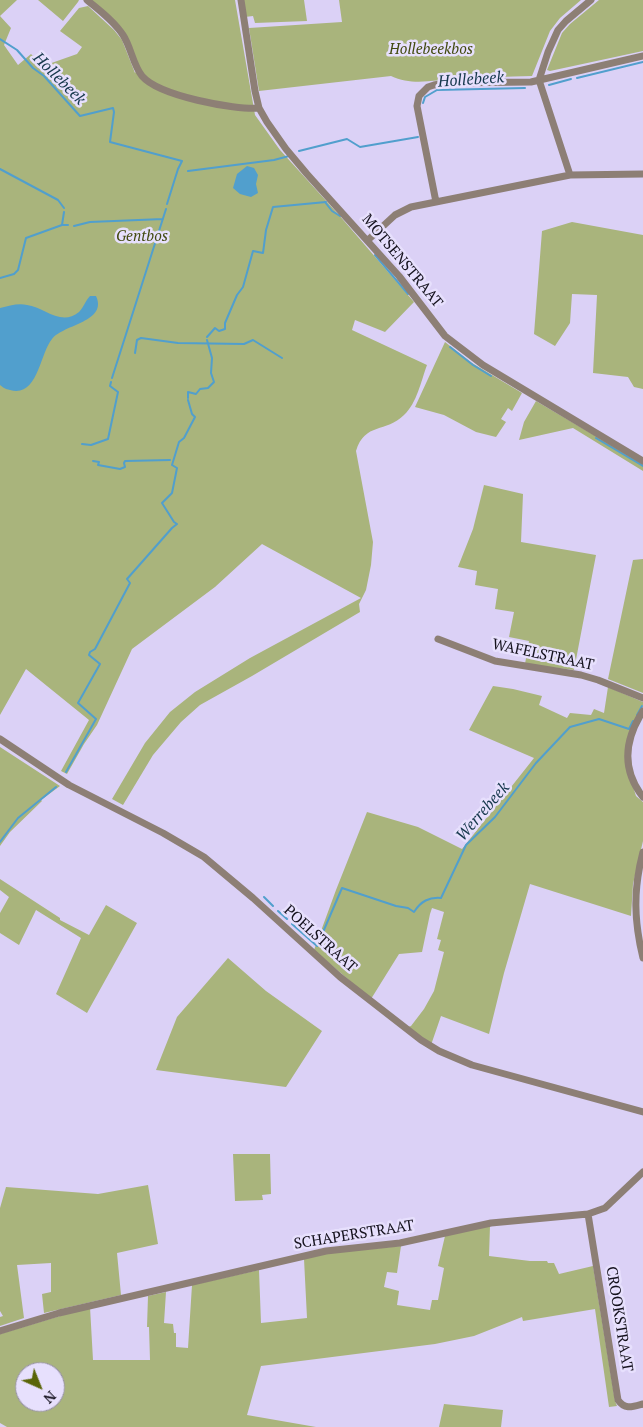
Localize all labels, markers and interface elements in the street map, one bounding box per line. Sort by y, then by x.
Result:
park label: Hollebeekbos [389,41,473,59]
water label: Hollebeek [29,49,89,109]
water label: Hollebeek [437,68,505,92]
street label: MOTSENSTRAAT [358,211,446,311]
park label: Gentbos [116,228,168,246]
street label: WAFELSTRAAT [491,635,595,675]
water label: Werrebeek [452,779,514,845]
street label: POELSTRAAT [280,901,360,977]
street label: SCHAPERSTRAAT [293,1217,415,1253]
street label: CROOKSTRAAT [602,1265,636,1373]
north arrow [15,1362,65,1412]
text: N [40,1387,60,1408]

